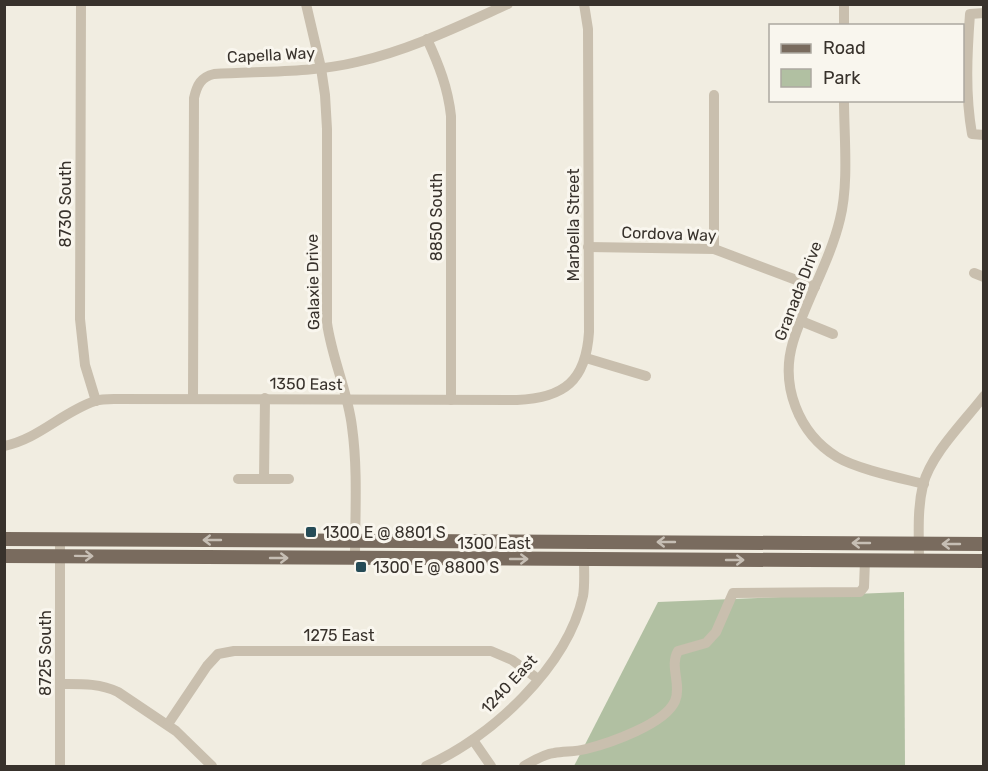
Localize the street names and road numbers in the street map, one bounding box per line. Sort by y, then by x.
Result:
street label: Capella Way [226,43,316,67]
street label: 8730 South [56,161,75,247]
street label: Marbella Street [564,169,583,281]
street label: 8850 South [427,173,446,261]
street label: Cordova Way [621,223,717,245]
street label: Galaxie Drive [303,234,323,330]
street label: Granada Drive [770,239,826,343]
street label: 1350 East [269,374,343,394]
street label: 1300 East [457,534,531,553]
street label: 8725 South [36,610,55,696]
street label: 1275 East [304,626,374,645]
street label: 1240 East [477,651,541,717]

